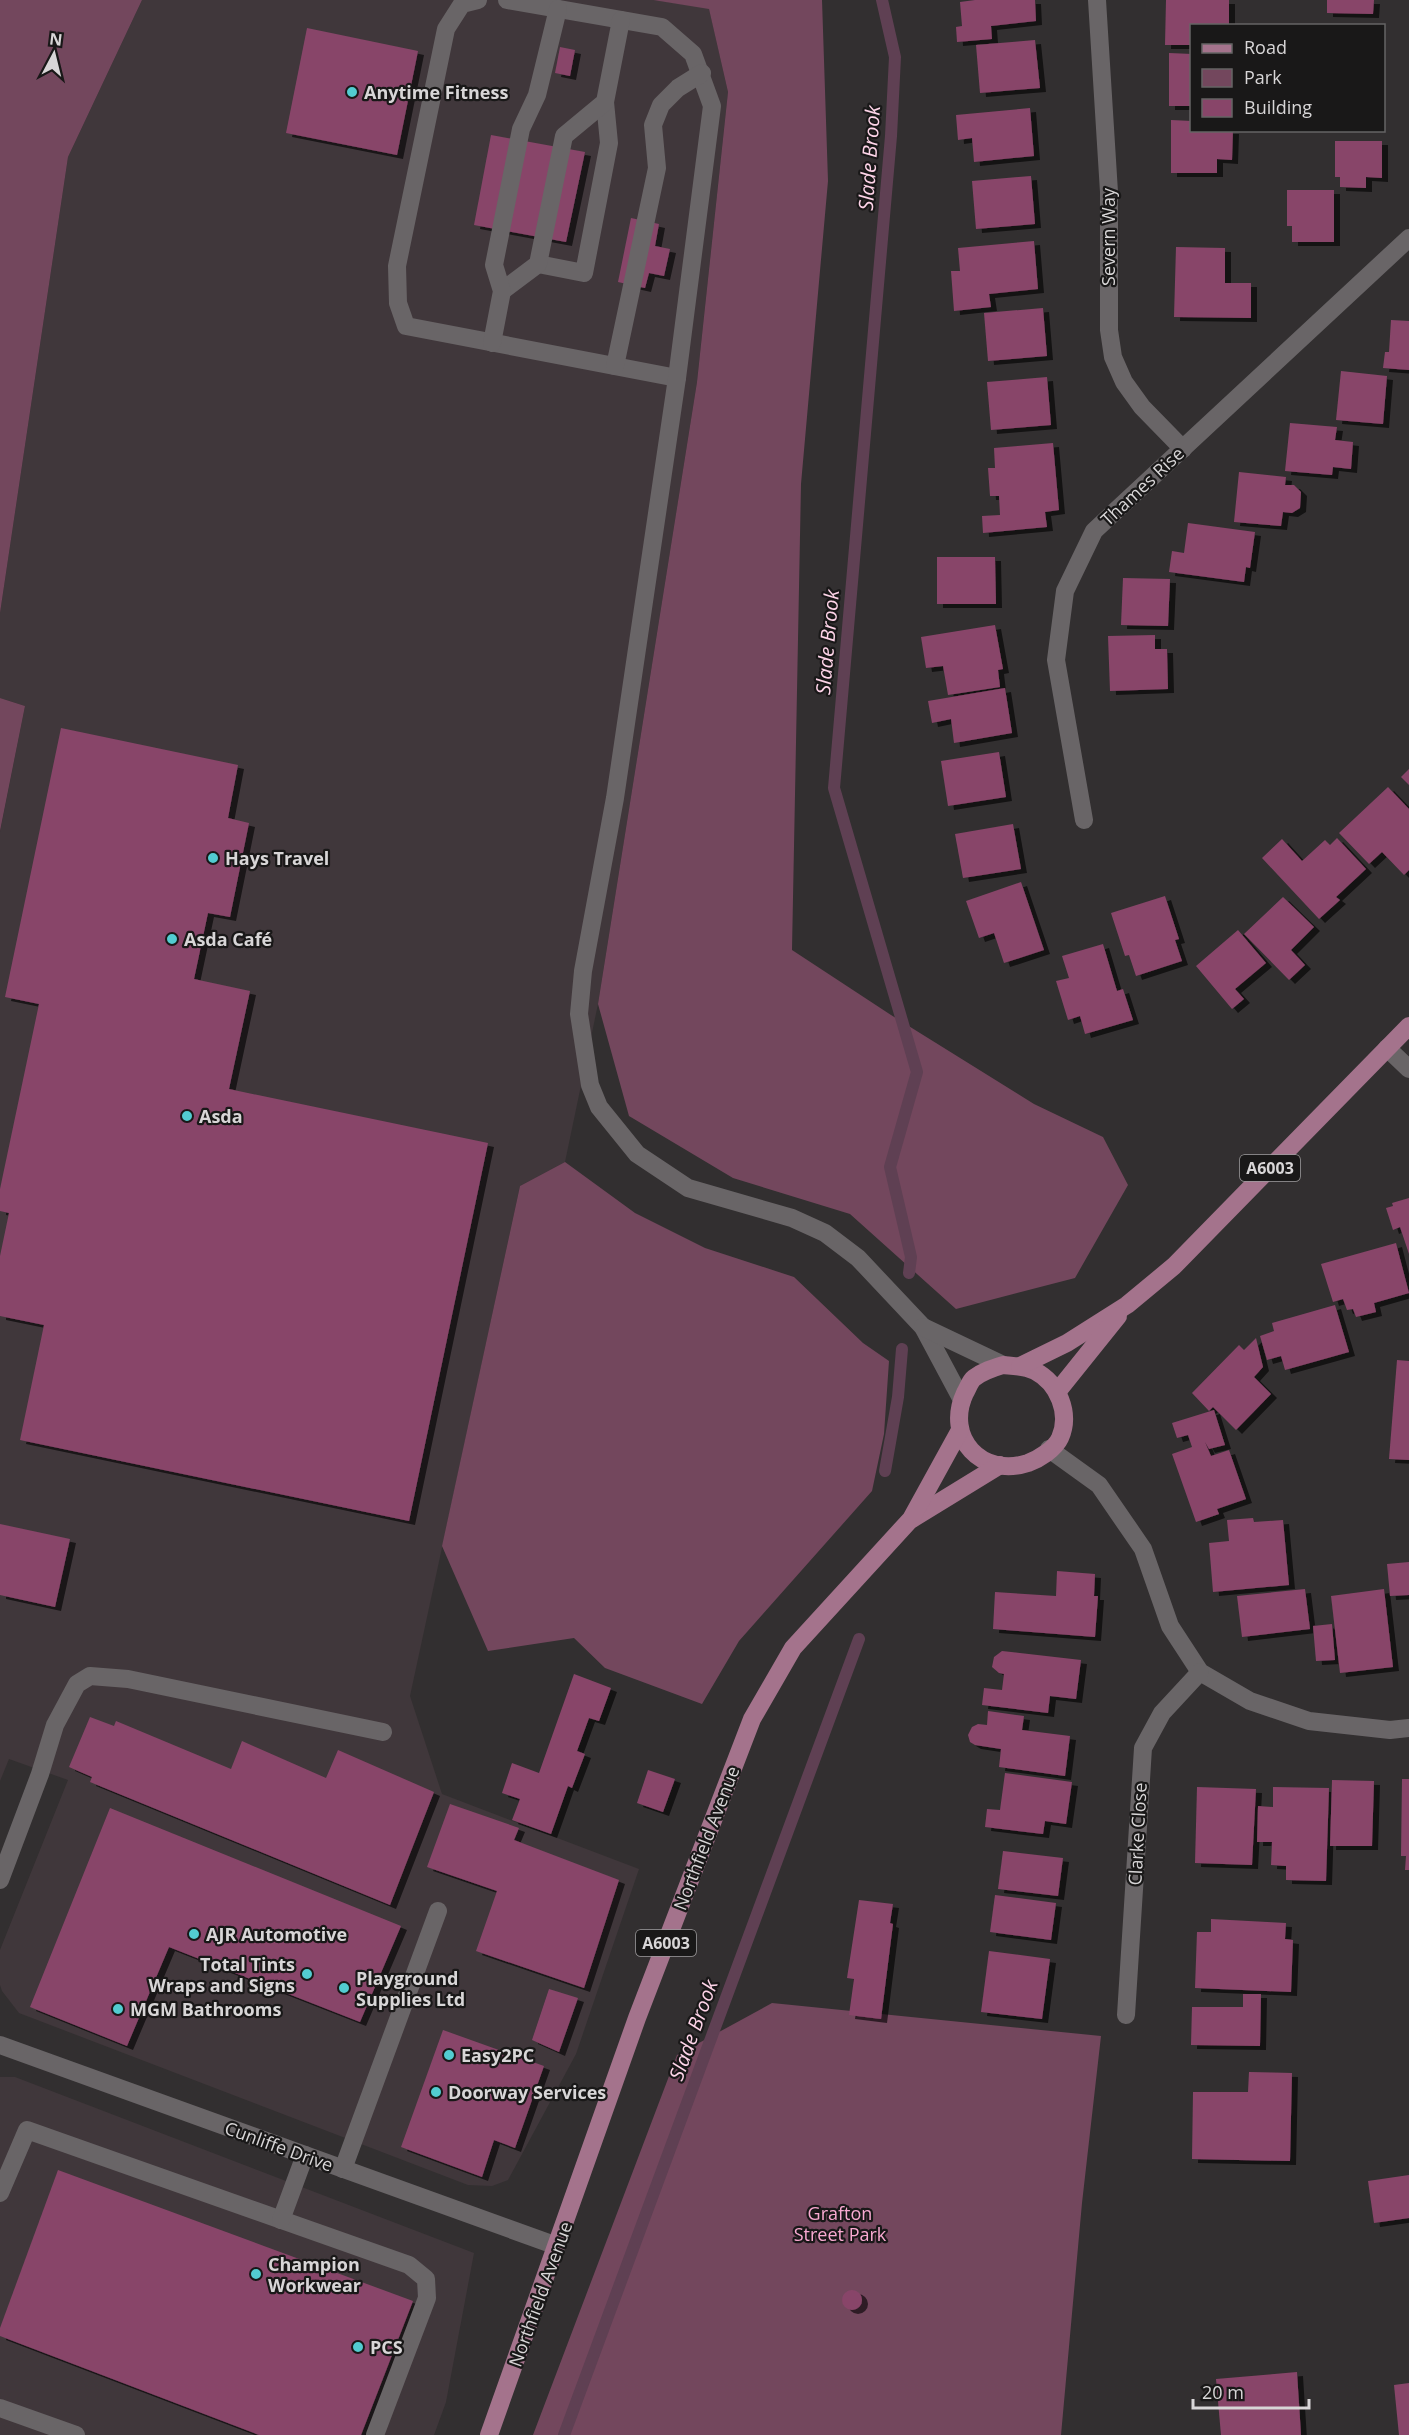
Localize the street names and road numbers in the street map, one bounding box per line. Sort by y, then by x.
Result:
street label: Severn Way [1096,187,1120,286]
street label: Thames Rise [1095,441,1189,531]
road number: A6003 [1240,1155,1300,1181]
street label: Northfield Avenue [667,1762,745,1914]
street label: Clarke Close [1122,1782,1152,1886]
road number: A6003 [636,1930,696,1956]
street label: Cunliffe Drive [222,2115,336,2177]
street label: Northfield Avenue [503,2218,577,2370]

